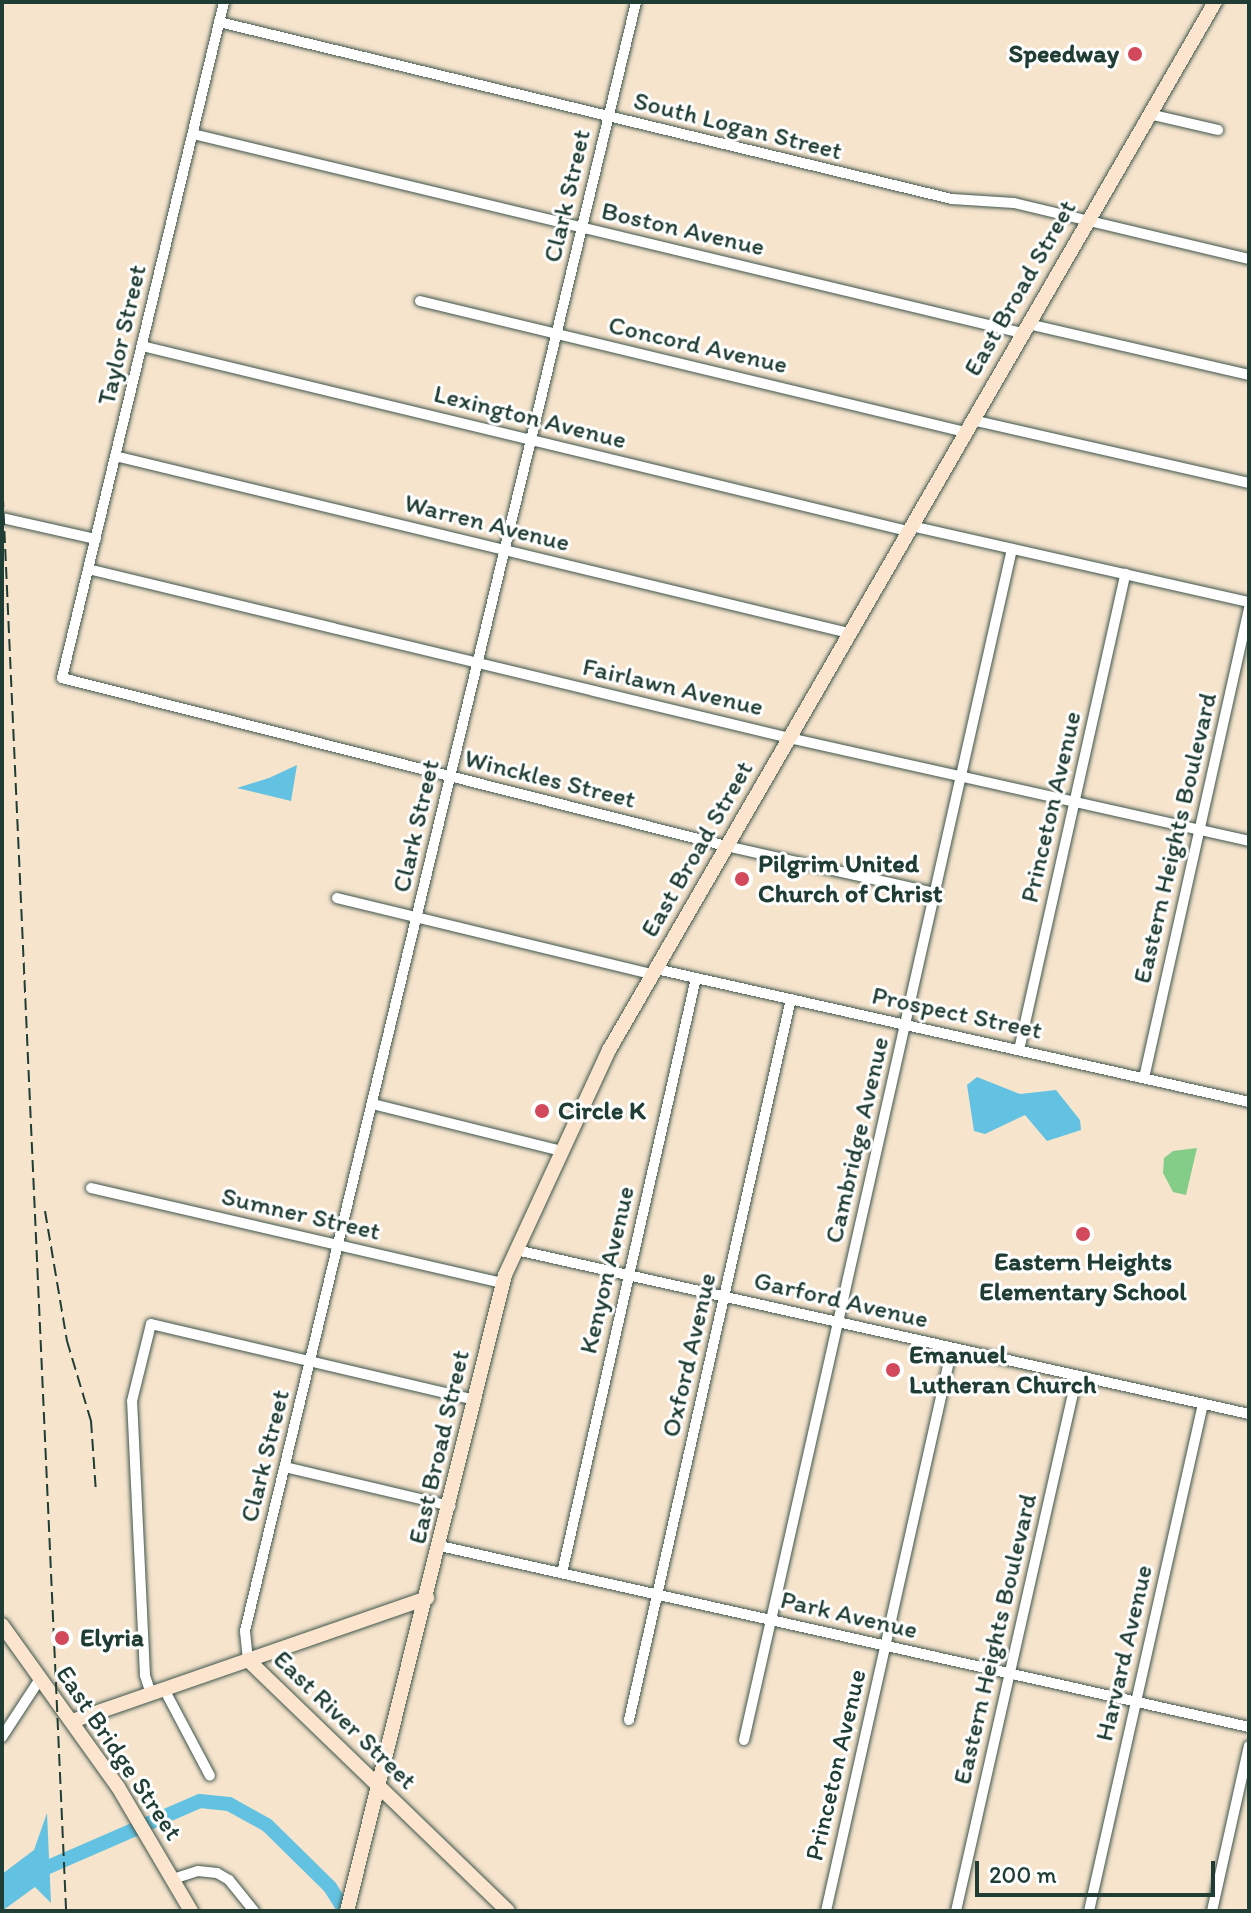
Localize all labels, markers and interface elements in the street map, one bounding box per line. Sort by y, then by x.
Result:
place label: Speedway [1009,38,1119,70]
marker: Speedway [1126,45,1144,63]
street label: South Logan Street [631,85,845,167]
street label: Clark Street [537,127,597,265]
street label: Boston Avenue [598,195,768,263]
street label: East Broad Street [957,195,1083,381]
street label: Taylor Street [91,262,153,408]
street label: Concord Avenue [606,309,790,381]
street label: Lexington Avenue [431,378,629,456]
street label: Warren Avenue [401,487,573,559]
street label: Fairlawn Avenue [580,651,766,723]
street label: Eastern Heights Boulevard [1126,689,1224,987]
street label: Princeton Avenue [1014,709,1088,905]
street label: Winckles Street [461,743,639,815]
street label: East Broad Street [634,756,760,942]
street label: Clark Street [386,757,446,895]
place label: Pilgrim United Church of Christ [758,848,942,910]
marker: Pilgrim United Church of Christ [733,870,751,888]
street label: Prospect Street [869,980,1045,1046]
street label: Cambridge Avenue [818,1034,896,1246]
place label: Circle K [558,1095,646,1127]
marker: Circle K [533,1102,551,1120]
street label: Sumner Street [219,1181,383,1247]
street label: Kenyon Avenue [573,1183,641,1357]
marker: Eastern Heights Elementary School [1074,1225,1092,1243]
place label: Eastern Heights Elementary School [979,1246,1187,1308]
street label: Garford Avenue [751,1265,931,1335]
street label: Oxford Avenue [655,1270,723,1440]
place label: Emanuel Lutheran Church [909,1339,1097,1400]
street label: East Broad Street [402,1348,476,1546]
marker: Emanuel Lutheran Church [884,1361,902,1379]
street label: Clark Street [233,1387,297,1525]
street label: Eastern Heights Boulevard [946,1490,1044,1788]
street label: Harvard Avenue [1089,1563,1159,1743]
street label: Park Avenue [778,1584,920,1646]
place label: Elyria [80,1622,144,1654]
marker: Elyria [51,1627,73,1649]
street label: East River Street [267,1644,423,1796]
street label: East Bridge Street [49,1660,189,1846]
street label: Princeton Avenue [799,1667,873,1863]
scale bar [979,1845,1219,1895]
text: 200 m [989,1860,1057,1889]

